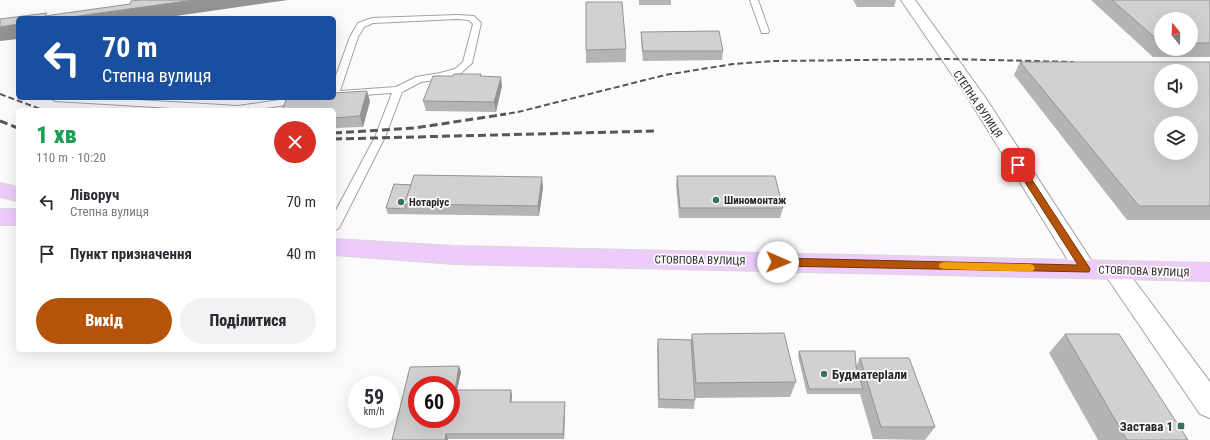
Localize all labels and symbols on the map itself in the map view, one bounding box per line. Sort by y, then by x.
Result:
north arrow [1154,12,1198,56]
street label: СТЕПНА ВУЛИЦЯ [950,68,1005,140]
pin [1001,148,1035,182]
place label: Шиномонтаж [724,194,787,207]
marker: Шиномонтаж [711,195,721,205]
place label: Нотаріус [409,196,449,209]
marker: Нотаріус [396,197,406,207]
position arrow [757,241,799,283]
street label: СТОВПОВА ВУЛИЦЯ [654,253,746,268]
street label: СТОВПОВА ВУЛИЦЯ [1098,263,1190,280]
place label: Будматеріали [832,367,907,382]
marker: Будматеріали [819,369,829,379]
speed limit sign: 60 [408,376,460,428]
place label: Застава 1 [1120,419,1173,434]
marker: Застава 1 [1176,421,1186,431]

